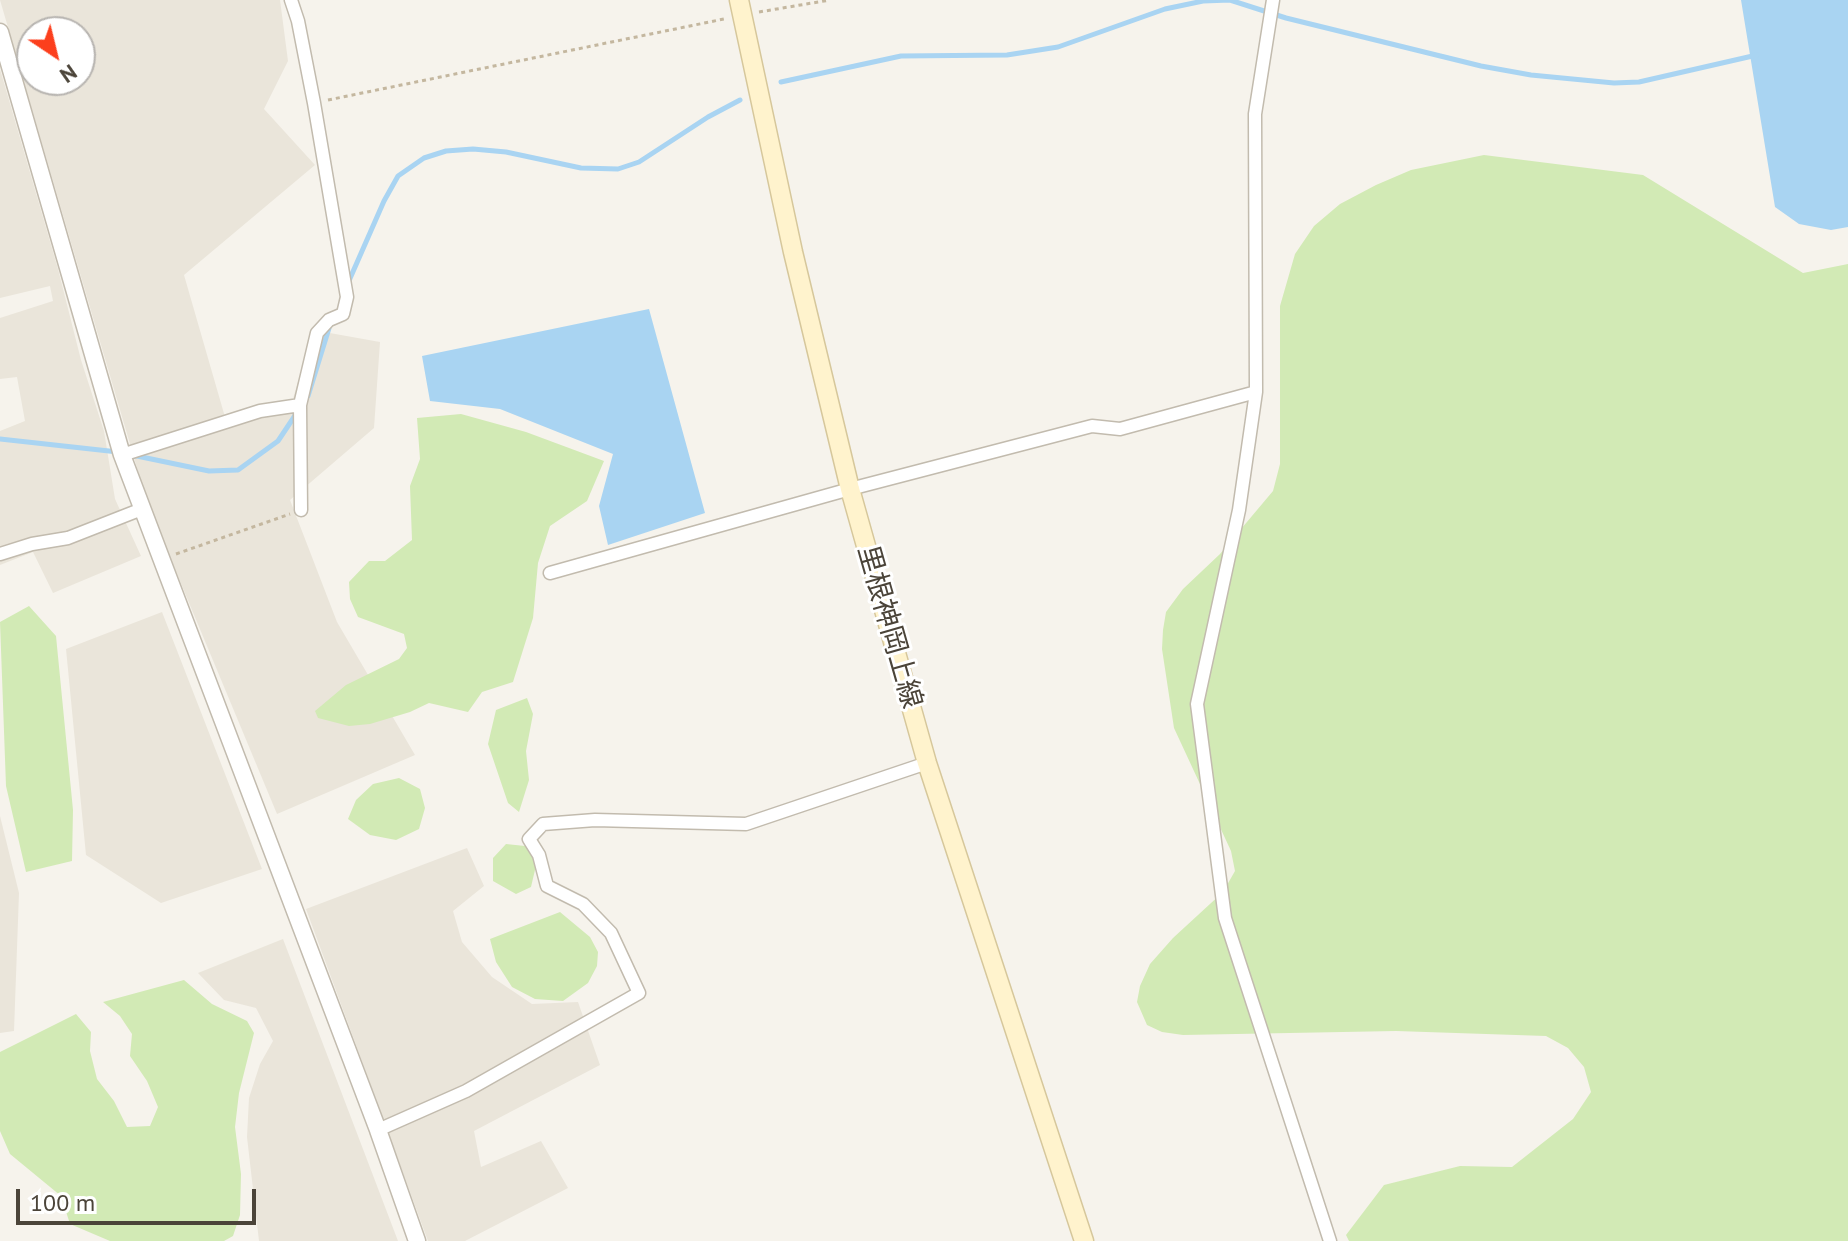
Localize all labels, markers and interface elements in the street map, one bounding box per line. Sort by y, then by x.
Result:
north arrow [16,16,96,96]
text: N [55,58,83,90]
street label: 里根神岡上線 [850,542,928,712]
scale bar [20,1173,260,1223]
text: 100 m [30,1187,95,1218]

